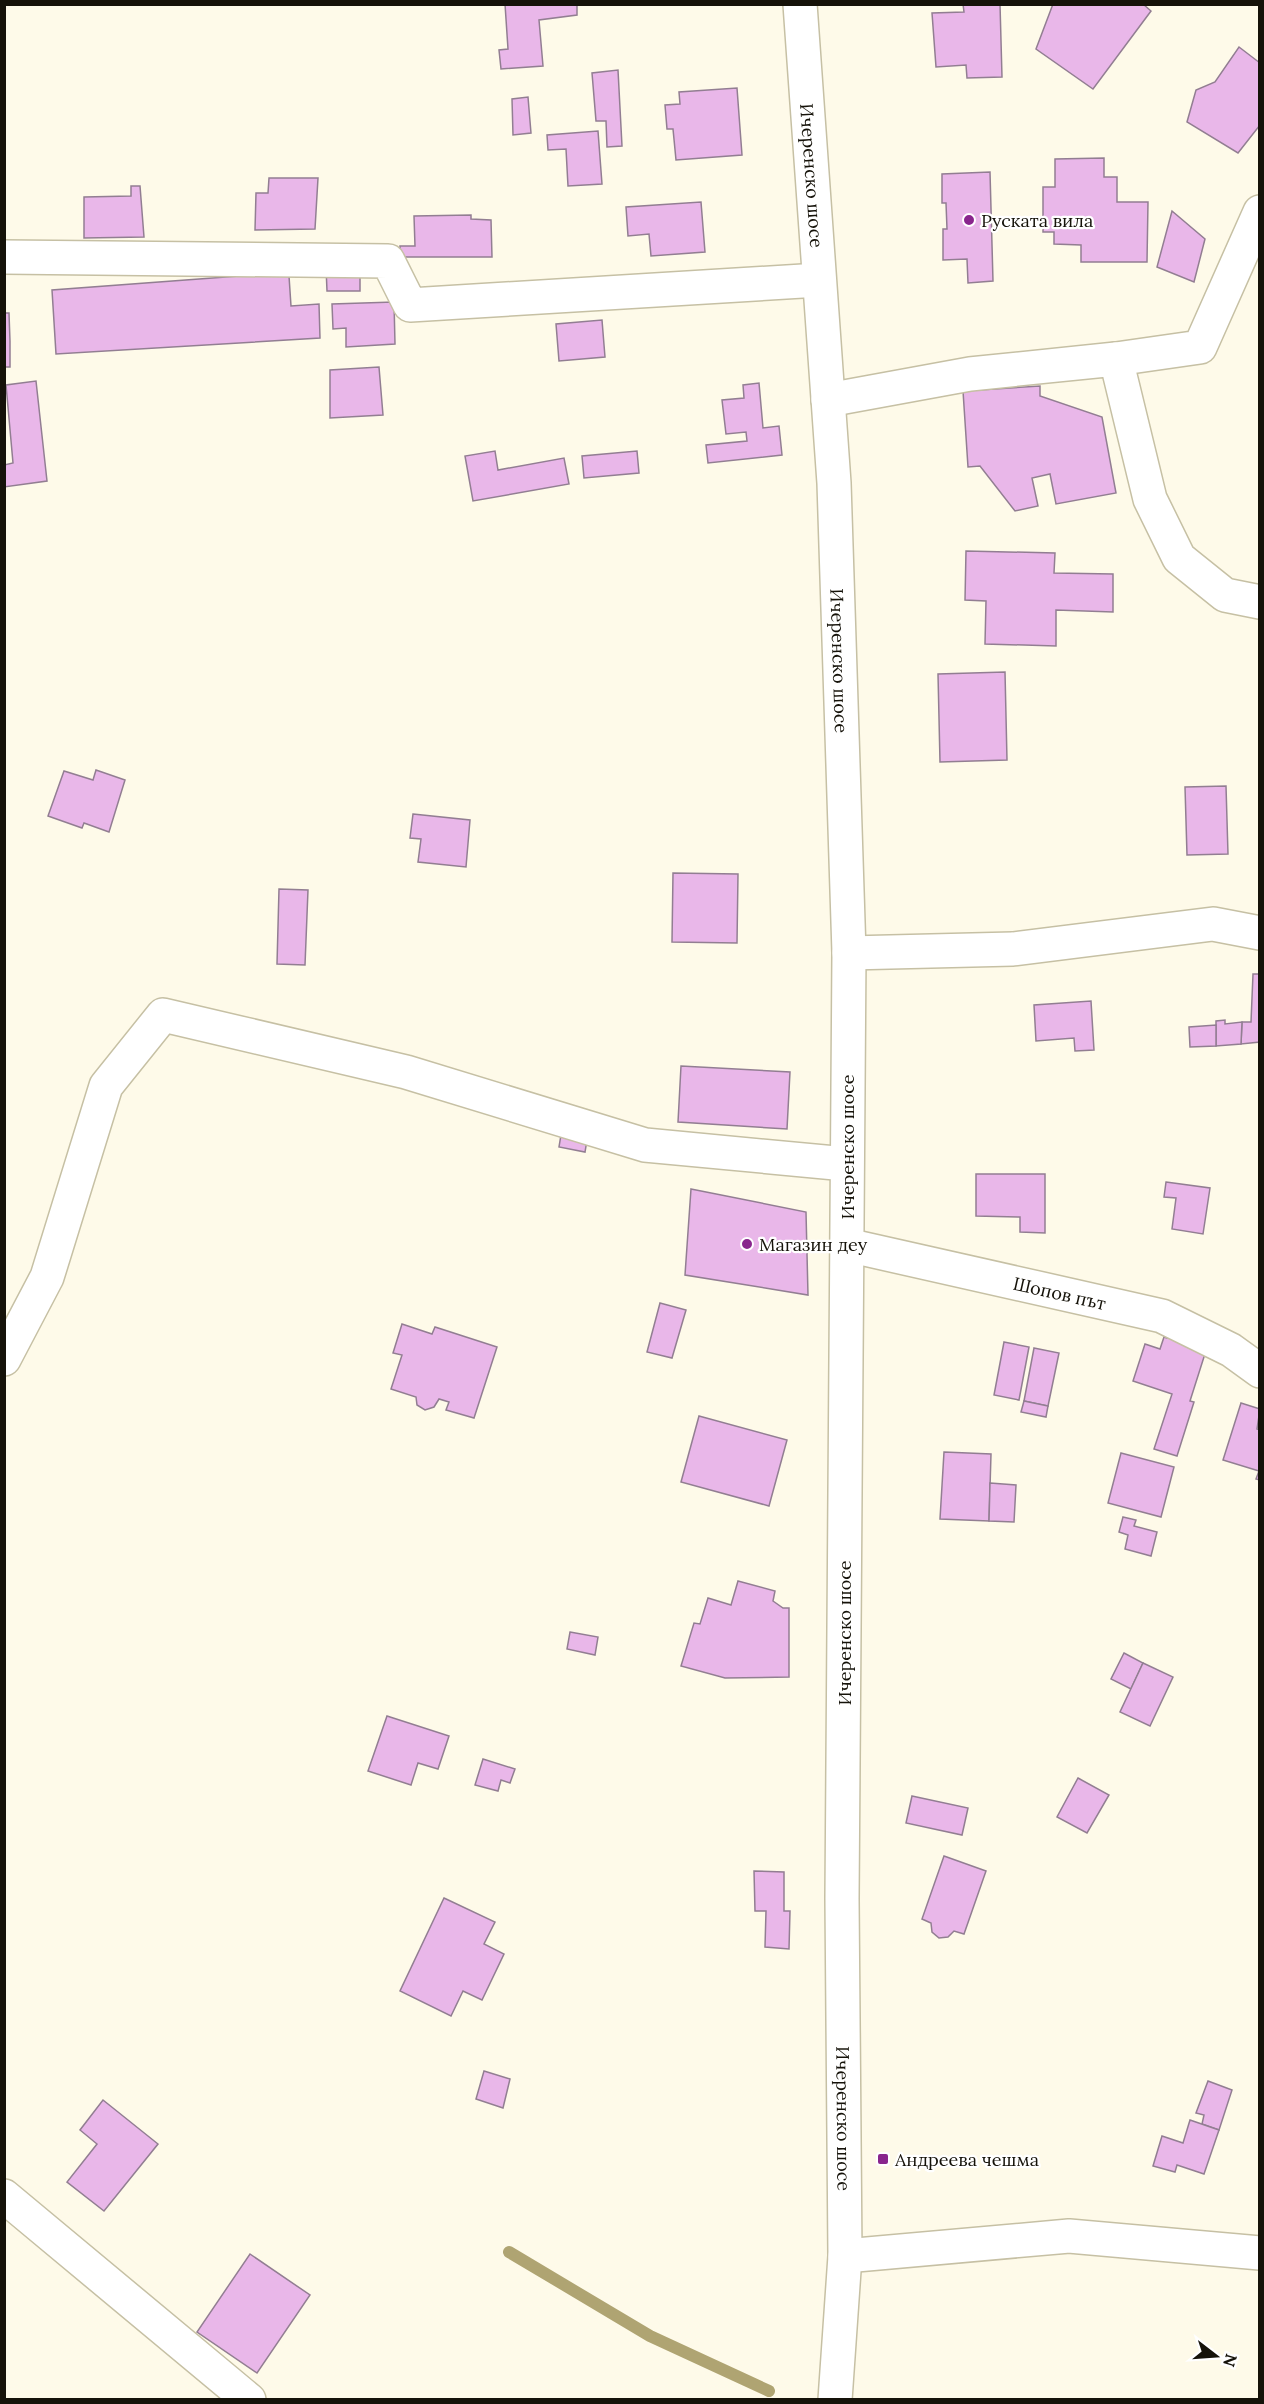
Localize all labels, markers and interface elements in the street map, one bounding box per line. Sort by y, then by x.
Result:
street label: Ичеренско шосе [796,102,829,249]
place label: Руската вила [981,209,1093,232]
marker: Руската вила [962,213,976,227]
street label: Ичеренско шосе [826,588,853,734]
street label: Ичеренско шосе [836,1074,859,1219]
place label: Магазин деу [759,1233,868,1256]
marker: Магазин деу [740,1237,754,1251]
street label: Шопов път [1011,1271,1108,1315]
street label: Ичеренско шосе [833,1560,856,1705]
street label: Ичеренско шосе [832,2046,856,2191]
place label: Андреева чешма [894,2148,1039,2171]
marker: Андреева чешма [876,2152,890,2166]
north arrow [1186,2326,1246,2386]
text: N [1219,2352,1242,2369]

